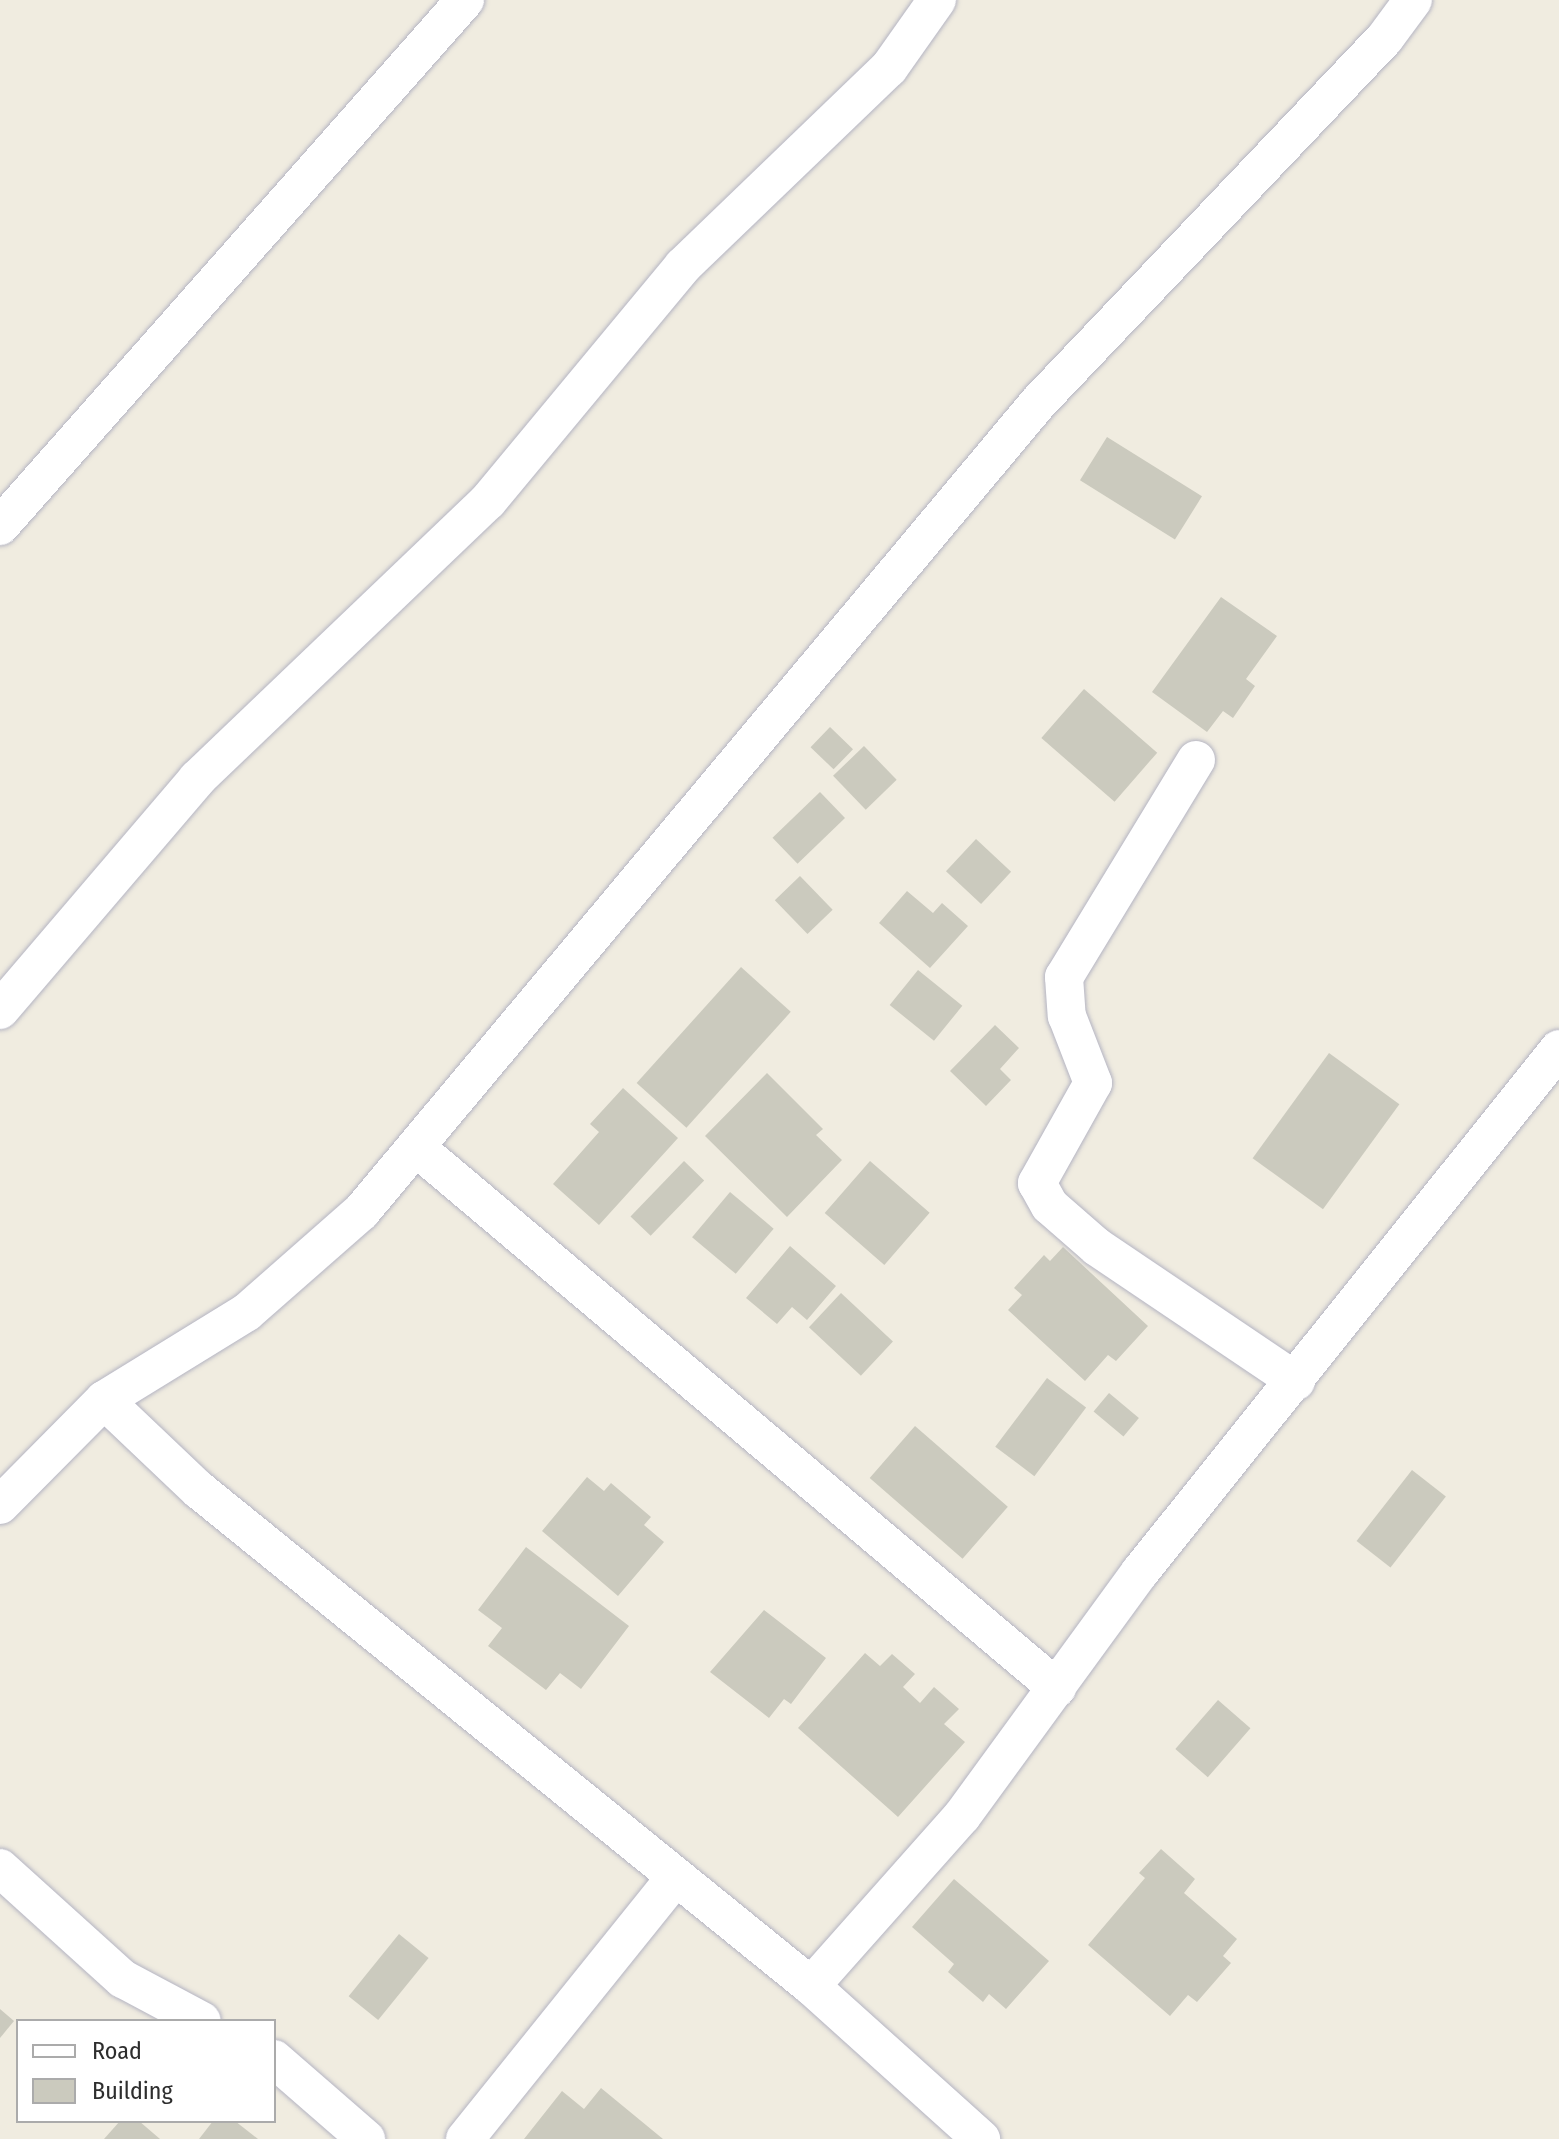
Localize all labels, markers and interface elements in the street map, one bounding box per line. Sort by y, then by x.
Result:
legend [16,2019,276,2123]
text: Road [92,2037,142,2065]
text: Building [92,2077,173,2105]

